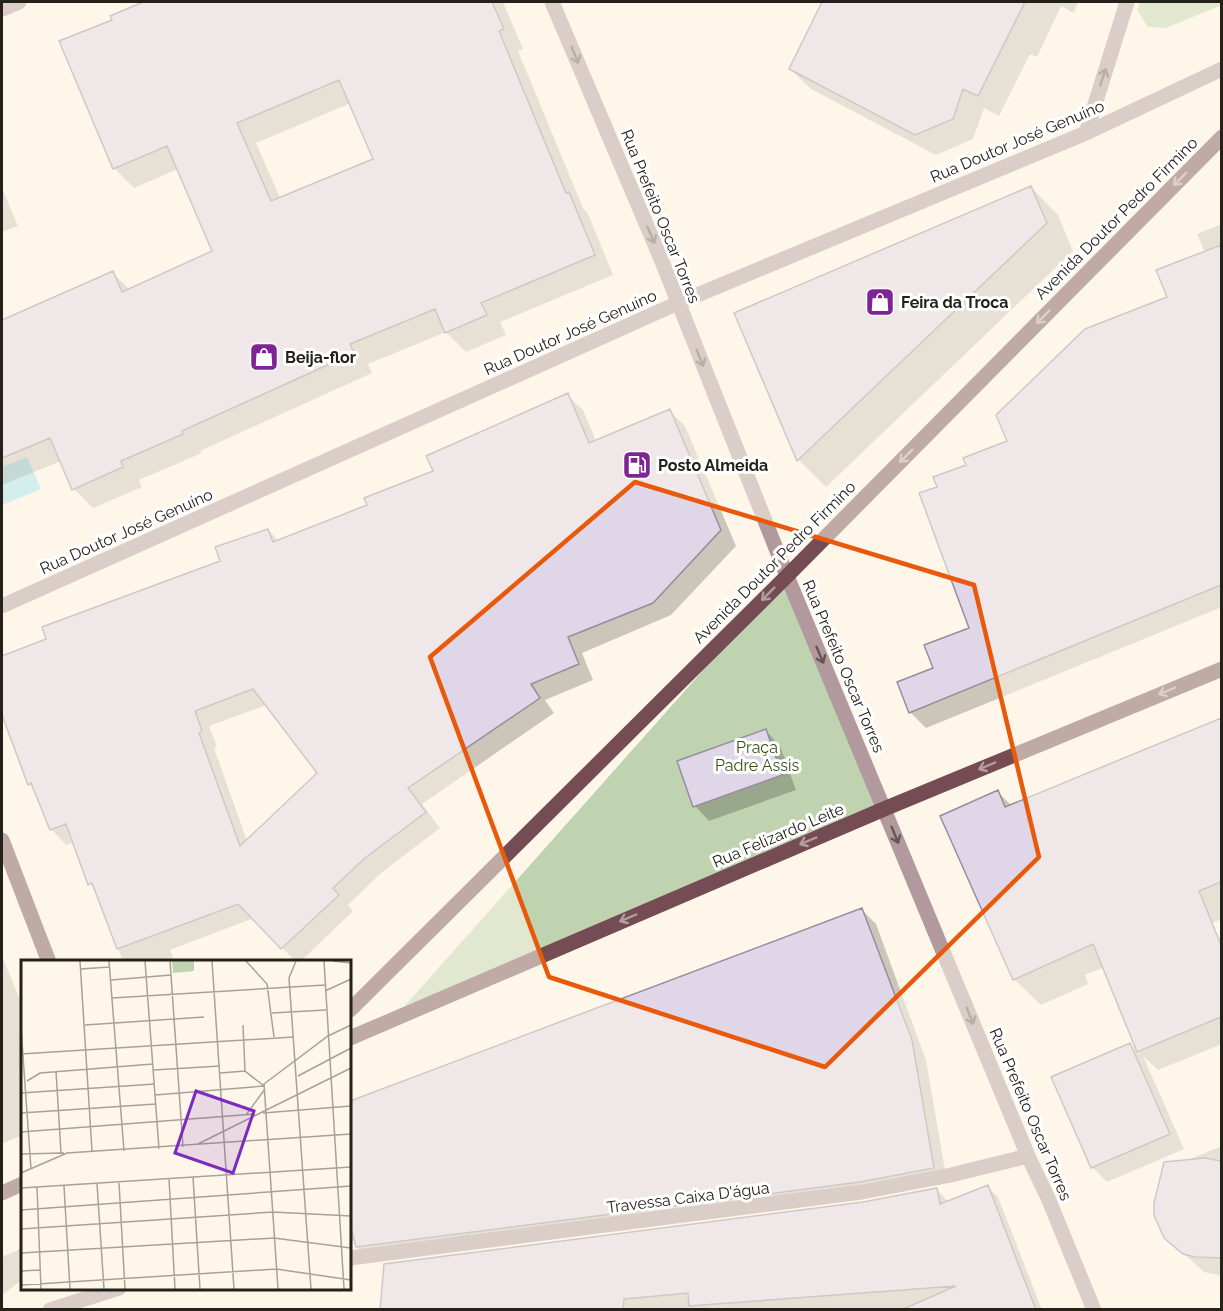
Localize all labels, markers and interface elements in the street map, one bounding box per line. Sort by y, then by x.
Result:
one-way arrow [570,46,581,64]
one-way arrow [1098,68,1109,87]
street label: Rua Doutor José Genuíno [927,96,1107,187]
street label: Rua Prefeito Oscar Torres [617,127,704,306]
street label: Avenida Doutor Pedro Firmino [1031,133,1201,303]
one-way arrow [1173,171,1188,186]
one-way arrow [646,225,657,244]
street label: Rua Doutor José Genuíno [481,286,659,379]
shop icon: Feira da Troca [864,286,896,318]
place label: Feira da Troca [901,293,1009,312]
one-way arrow [1036,310,1050,325]
shop icon: Beija-flor [248,341,280,373]
place label: Beija-flor [285,348,356,367]
one-way arrow [695,348,706,367]
one-way arrow [898,448,913,463]
fuel station icon: Posto Almeida [621,449,653,481]
place label: Posto Almeida [658,456,768,475]
street label: Avenida Doutor Pedro Firmino [689,477,859,647]
street label: Rua Doutor José Genuíno [37,485,215,578]
street label: Rua Prefeito Oscar Torres [799,577,889,756]
one-way arrow [761,587,776,601]
one-way arrow [815,646,826,664]
one-way arrow [1159,686,1177,697]
park label: Praça Padre Assis [715,738,799,775]
one-way arrow [979,761,997,772]
street label: Rua Felizardo Leite [710,799,847,872]
one-way arrow [890,826,901,844]
one-way arrow [799,836,817,848]
one-way arrow [620,913,638,925]
inset map [21,960,351,1290]
one-way arrow [965,1006,976,1024]
street label: Rua Prefeito Oscar Torres [986,1025,1076,1204]
street label: Travessa Caixa D'água [606,1178,770,1217]

